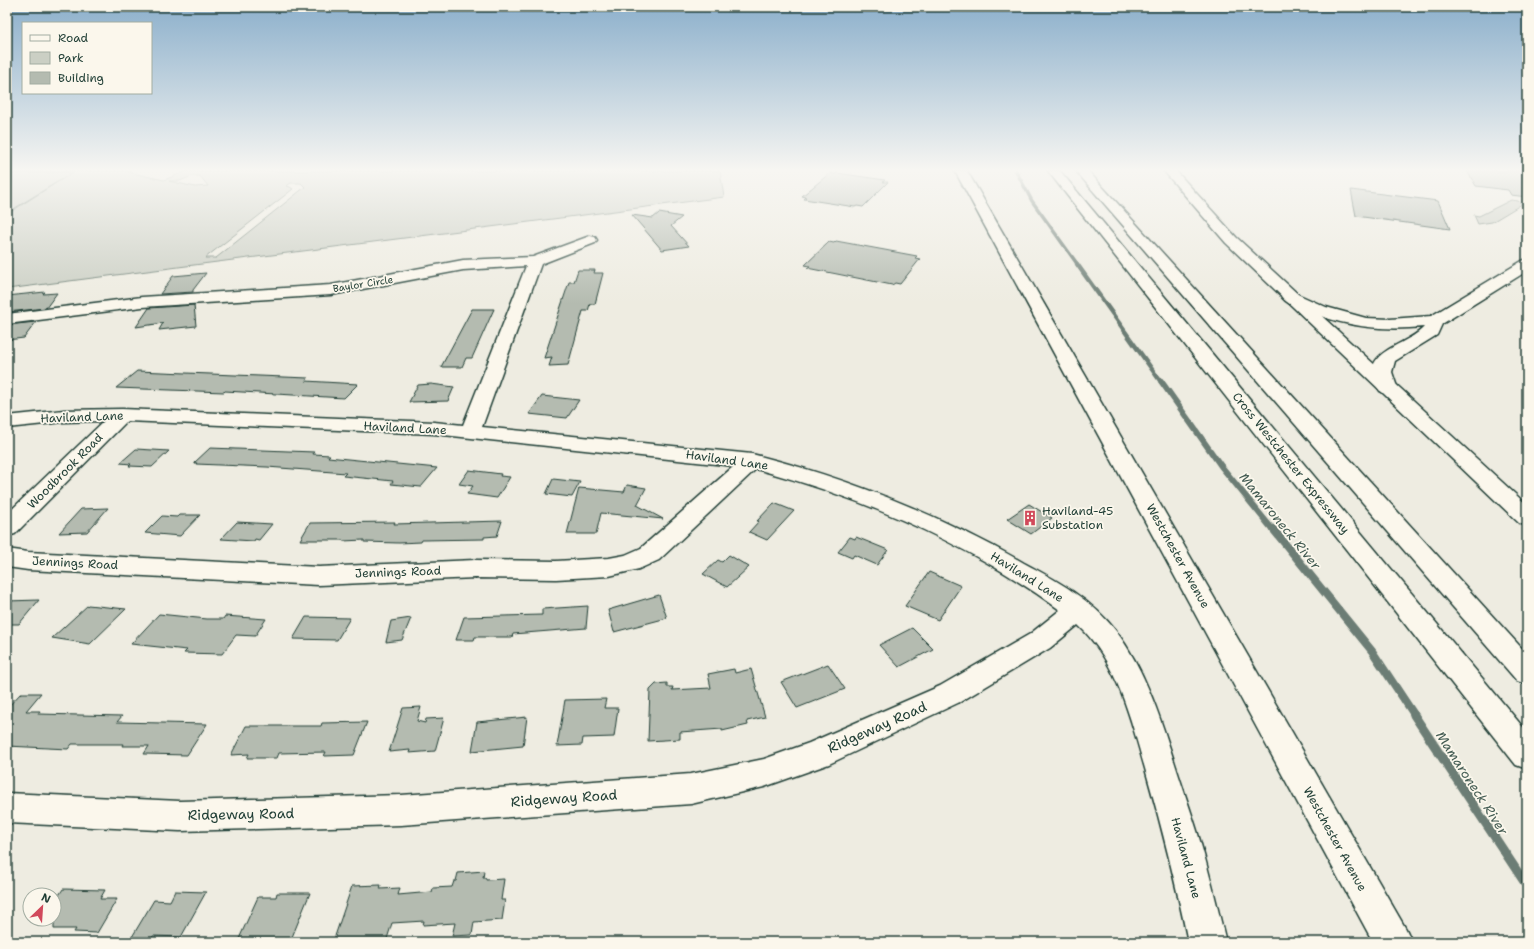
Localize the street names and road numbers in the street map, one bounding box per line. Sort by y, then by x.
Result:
street label: Baylor Circle [332,273,394,295]
street label: Cross Westchester Expressway [1229,389,1353,537]
street label: Haviland Lane [40,408,124,426]
street label: Haviland Lane [363,418,447,438]
street label: Woodbrook Road [24,429,107,512]
street label: Haviland Lane [685,446,770,474]
street label: Westchester Avenue [1143,501,1214,611]
street label: Haviland Lane [987,548,1067,606]
street label: Jennings Road [32,553,119,573]
street label: Jennings Road [355,562,442,582]
street label: Ridgeway Road [825,697,930,757]
street label: Westchester Avenue [1300,784,1371,894]
street label: Ridgeway Road [510,785,618,811]
street label: Ridgeway Road [187,804,295,824]
street label: Haviland Lane [1167,816,1205,901]

